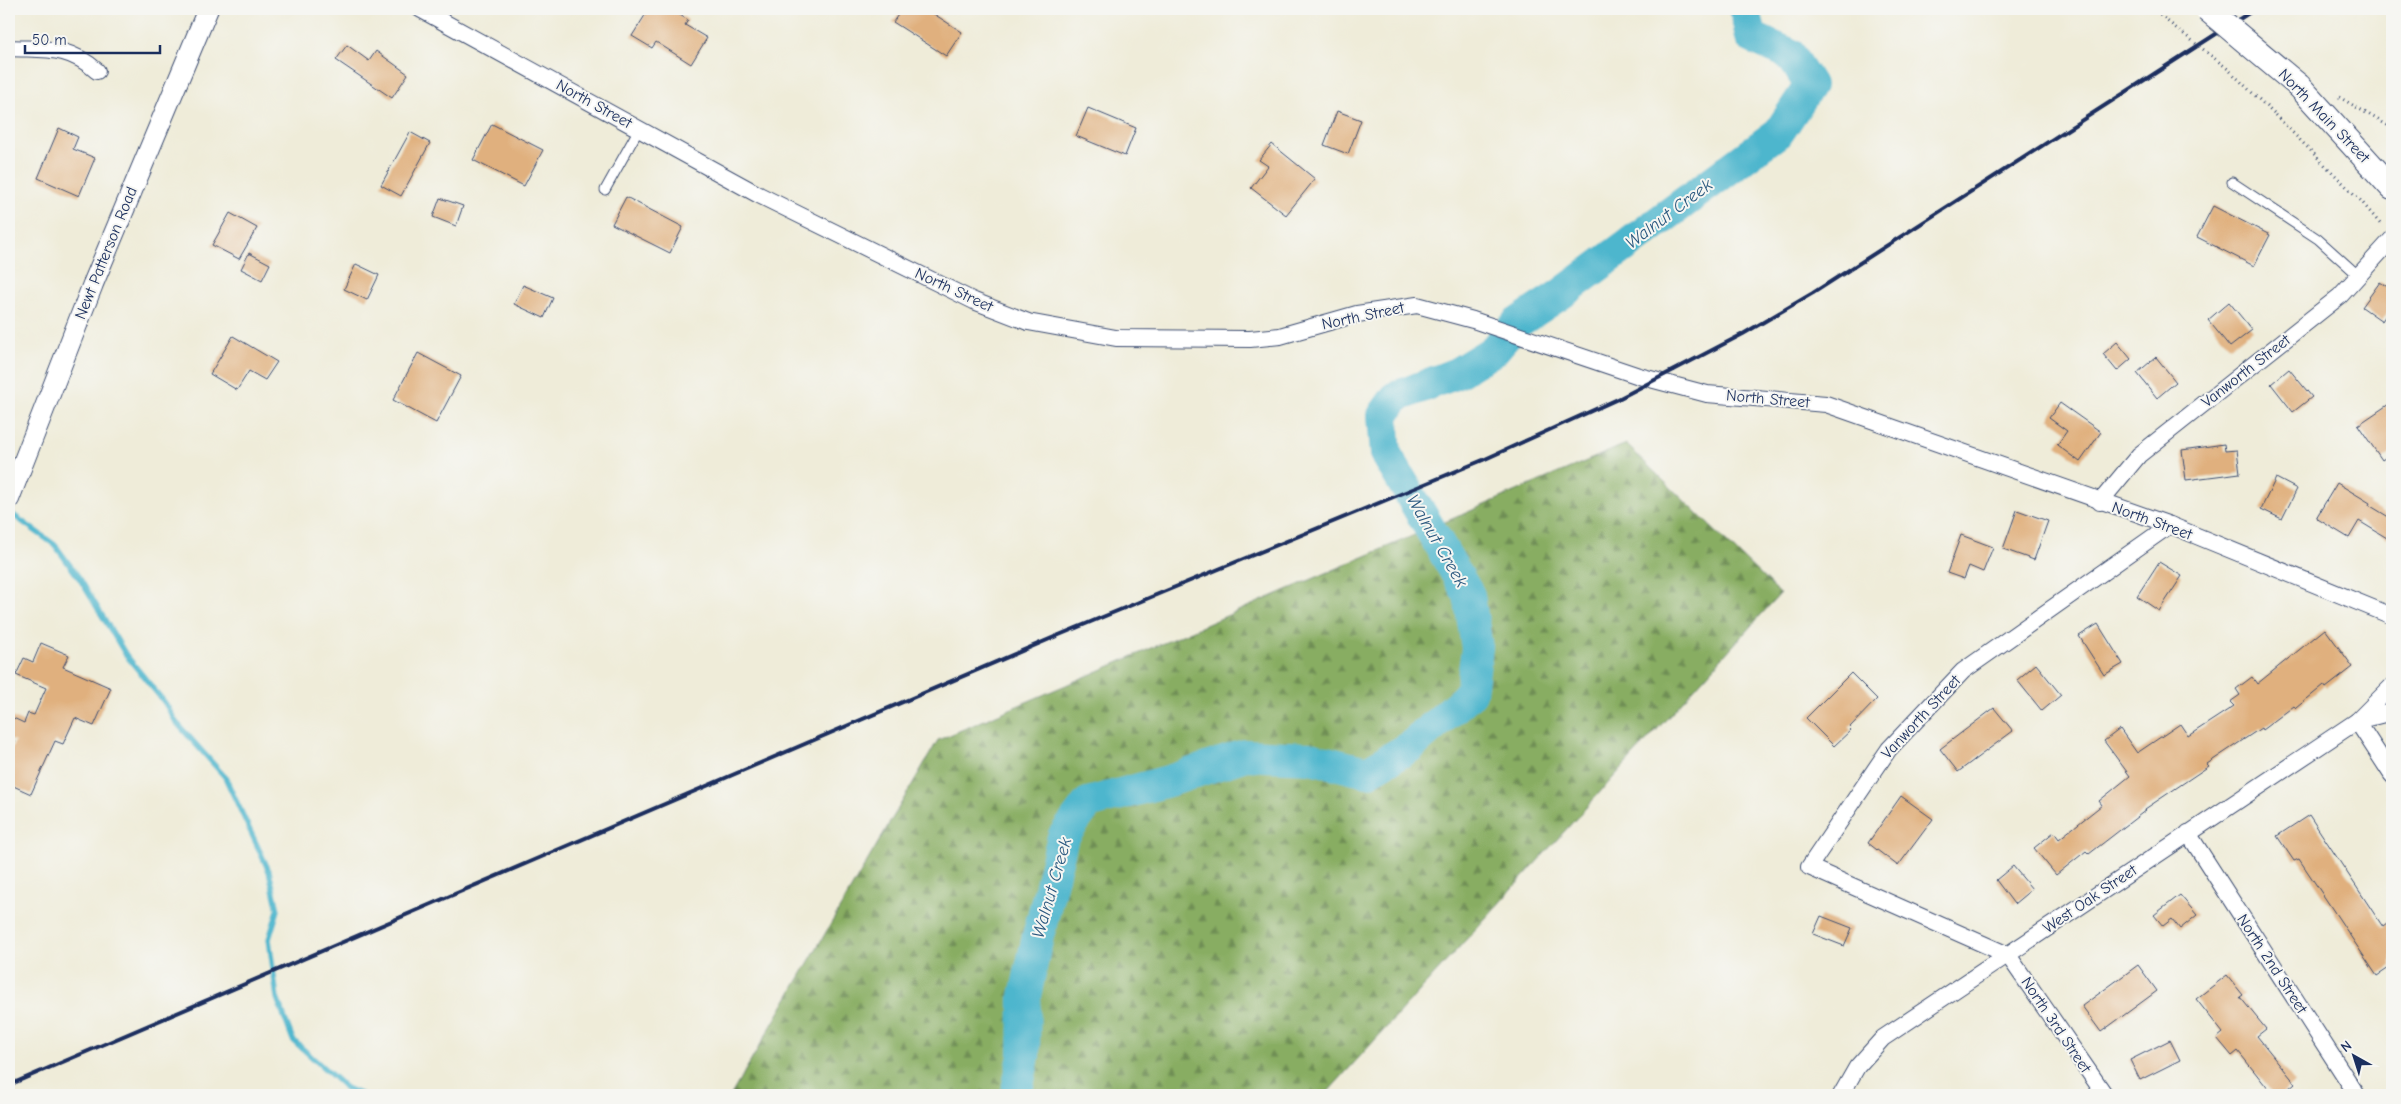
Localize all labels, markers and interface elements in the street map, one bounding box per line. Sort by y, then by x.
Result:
scale bar [25,22,160,54]
text: 50 m [32,31,67,49]
street label: North Main Street [2275,65,2374,167]
street label: North Street [553,76,635,132]
water label: Walnut Creek [1621,174,1717,254]
street label: Newt Patterson Road [71,184,141,322]
street label: North Street [912,264,996,316]
street label: North Street [1320,298,1406,334]
street label: Vanworth Street [2198,331,2294,411]
street label: North Street [1725,386,1811,412]
water label: Walnut Creek [1402,491,1472,591]
street label: North Street [2109,498,2195,544]
street label: Vanworth Street [1878,671,1964,762]
water label: Walnut Creek [1028,835,1076,941]
street label: West Oak Street [2040,861,2141,937]
street label: North 2nd Street [2233,911,2311,1017]
street label: North 3rd Street [2017,974,2095,1077]
north arrow [2328,1032,2378,1082]
text: N [2337,1037,2355,1056]

